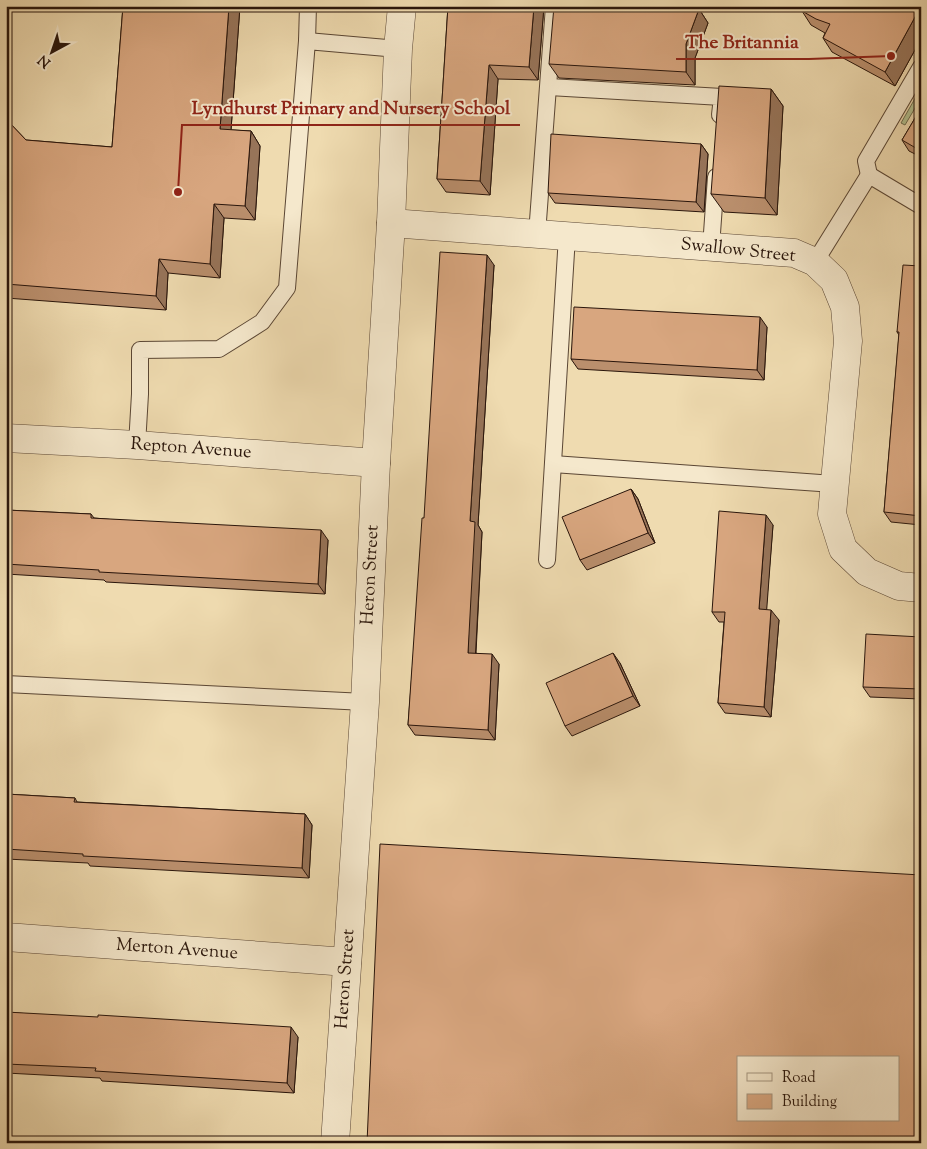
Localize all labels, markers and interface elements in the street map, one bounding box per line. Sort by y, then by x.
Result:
callout: The Britannia [676,25,809,59]
north arrow [28,28,78,78]
text: The Britannia [685,30,799,57]
text: N [34,49,56,72]
callout: Lyndhurst Primary and Nursery School [182,91,520,125]
text: Lyndhurst Primary and Nursery School [192,96,511,123]
street label: Swallow Street [679,232,797,270]
street label: Repton Avenue [130,432,252,466]
street label: Heron Street [355,524,387,626]
street label: Heron Street [330,928,362,1030]
street label: Merton Avenue [115,933,239,967]
legend [737,1056,900,1122]
text: Road [782,1068,816,1089]
text: Building [782,1092,837,1113]

